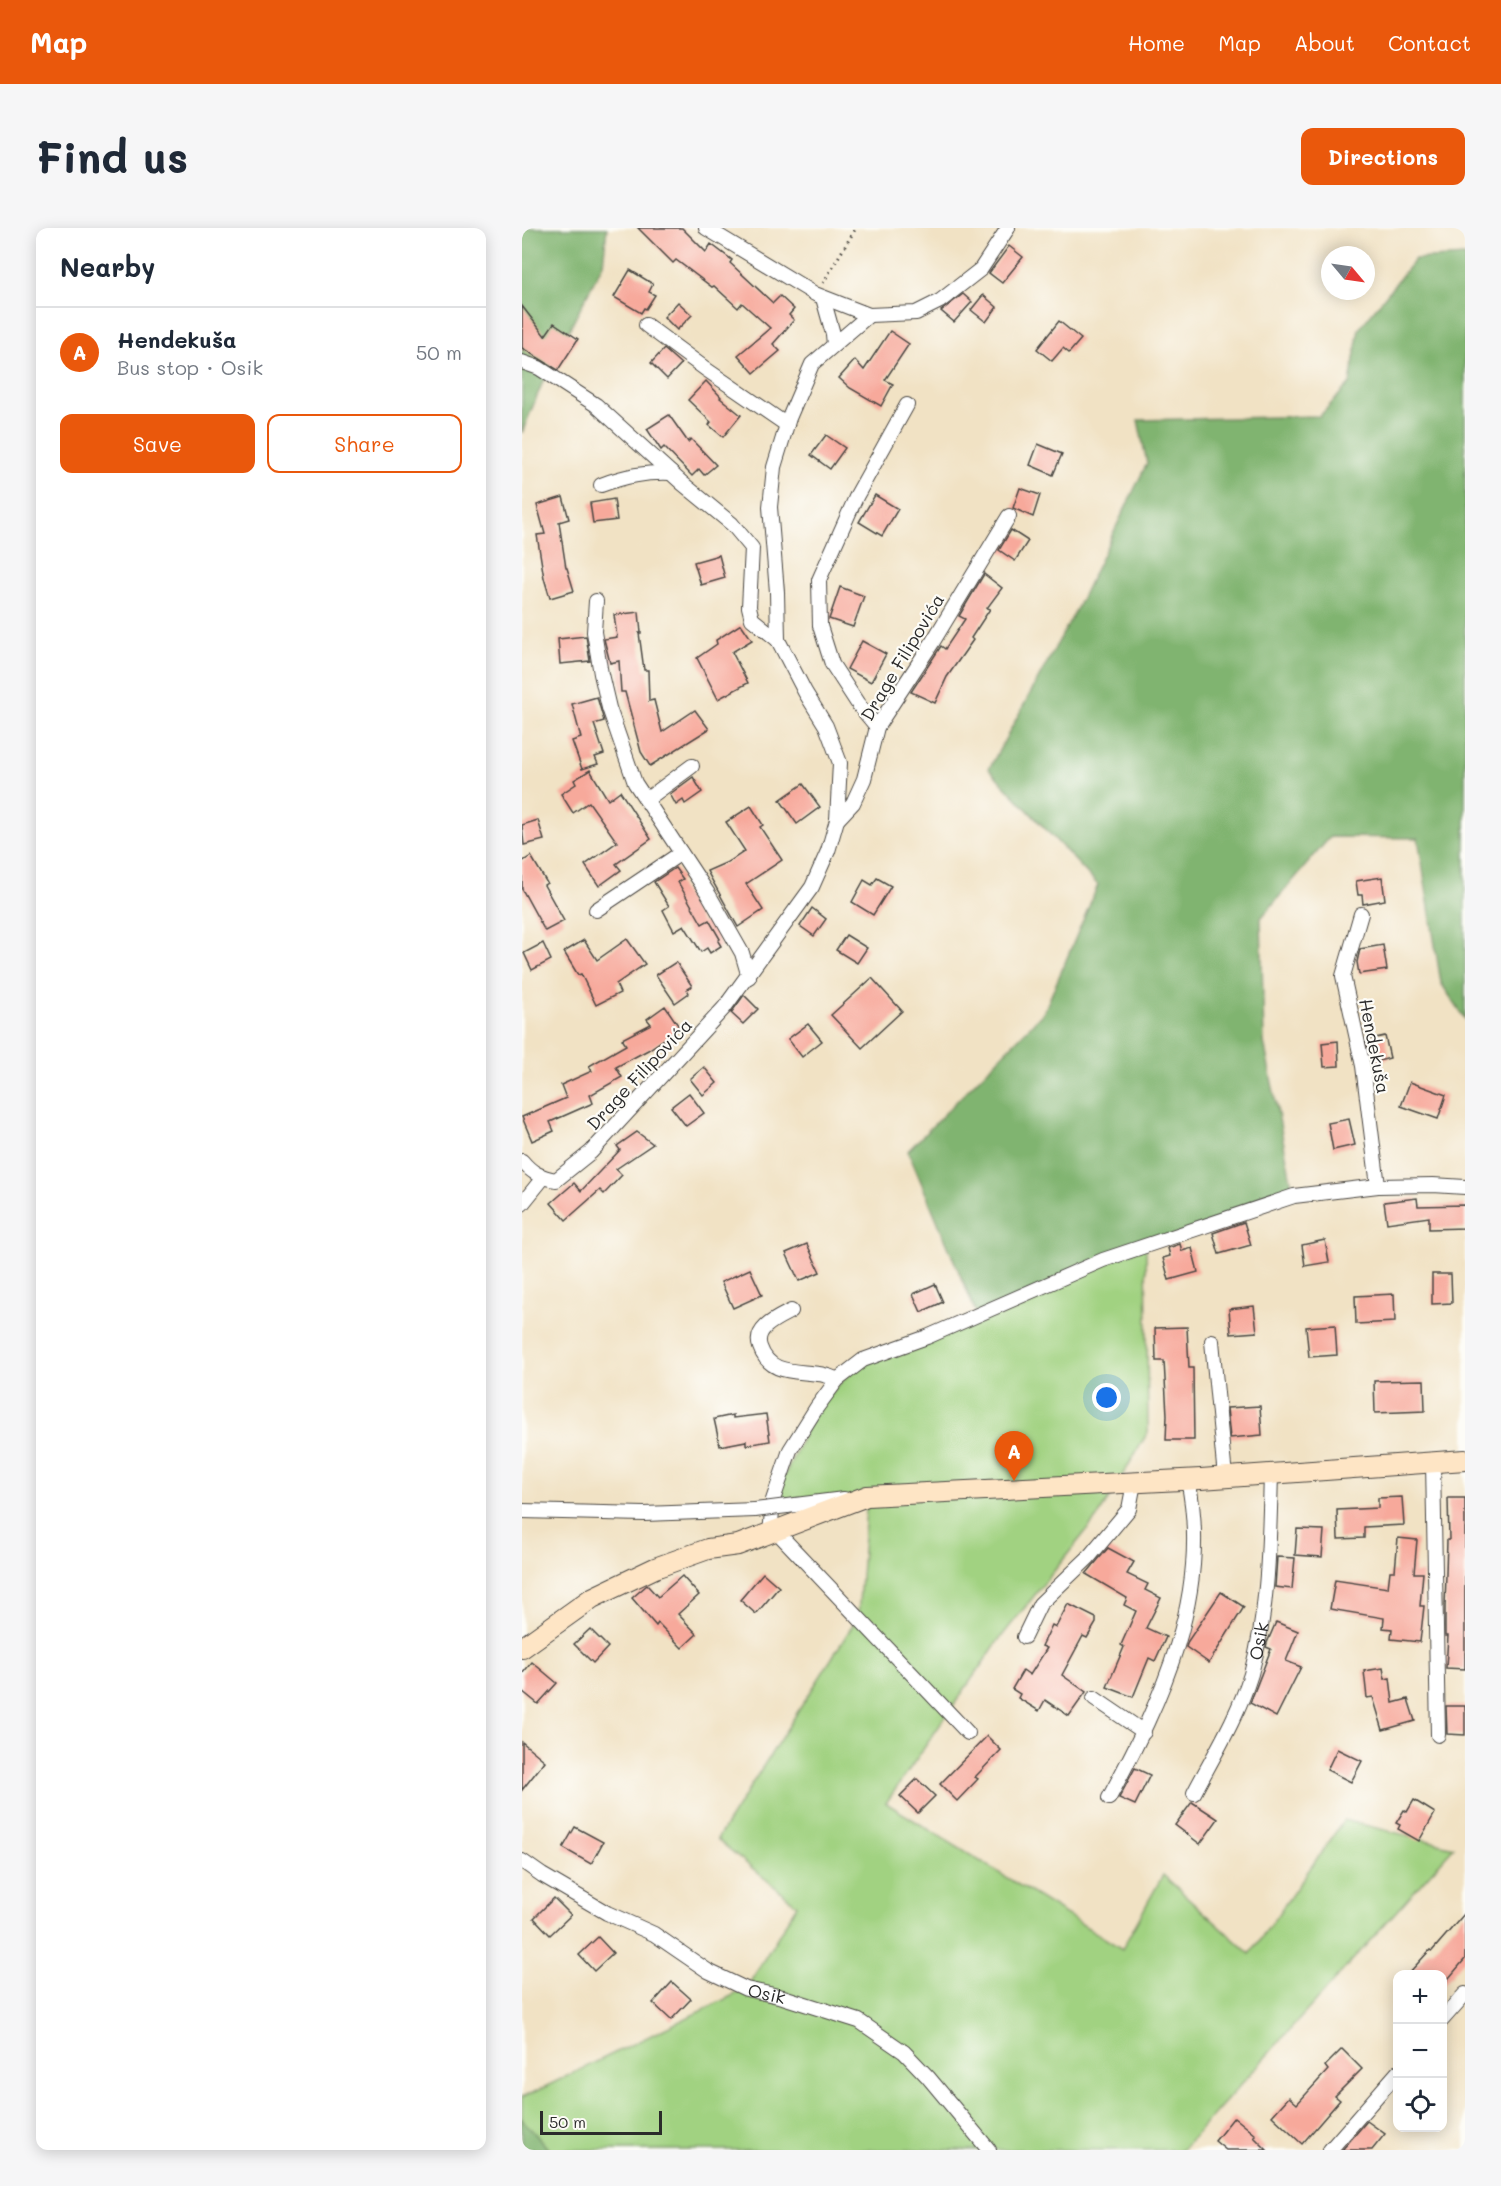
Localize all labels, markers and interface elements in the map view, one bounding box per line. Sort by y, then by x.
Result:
text: Map [30,24,87,60]
text: Home [1128,29,1185,56]
text: Map [1218,29,1261,56]
text: About [1294,29,1355,56]
text: Contact [1388,29,1471,56]
button: Directions [1301,128,1465,185]
text: Find us [36,129,188,184]
north arrow [1321,246,1375,300]
text: Nearby [60,250,155,284]
text: Hendekuša [117,325,237,354]
text: A [73,339,86,365]
text: 50 m [416,339,462,365]
text: Bus stop · Osik [117,354,263,380]
button: Save [60,414,255,473]
button: Share [267,414,462,473]
street label: Drage Filipovića [855,589,949,725]
street label: Hendekuša [1354,997,1396,1095]
street label: Drage Filipovića [581,1013,697,1135]
your location [1092,1383,1121,1412]
pin: A [994,1432,1034,1481]
street label: Osik [1243,1620,1274,1662]
map controls [1393,1970,1447,2132]
button: + [1393,1970,1447,2024]
street label: Osik [746,1978,788,2009]
button: − [1393,2024,1447,2078]
button: locate [1393,2078,1447,2132]
scale bar [540,2108,662,2136]
text: 50 m [549,2111,586,2132]

